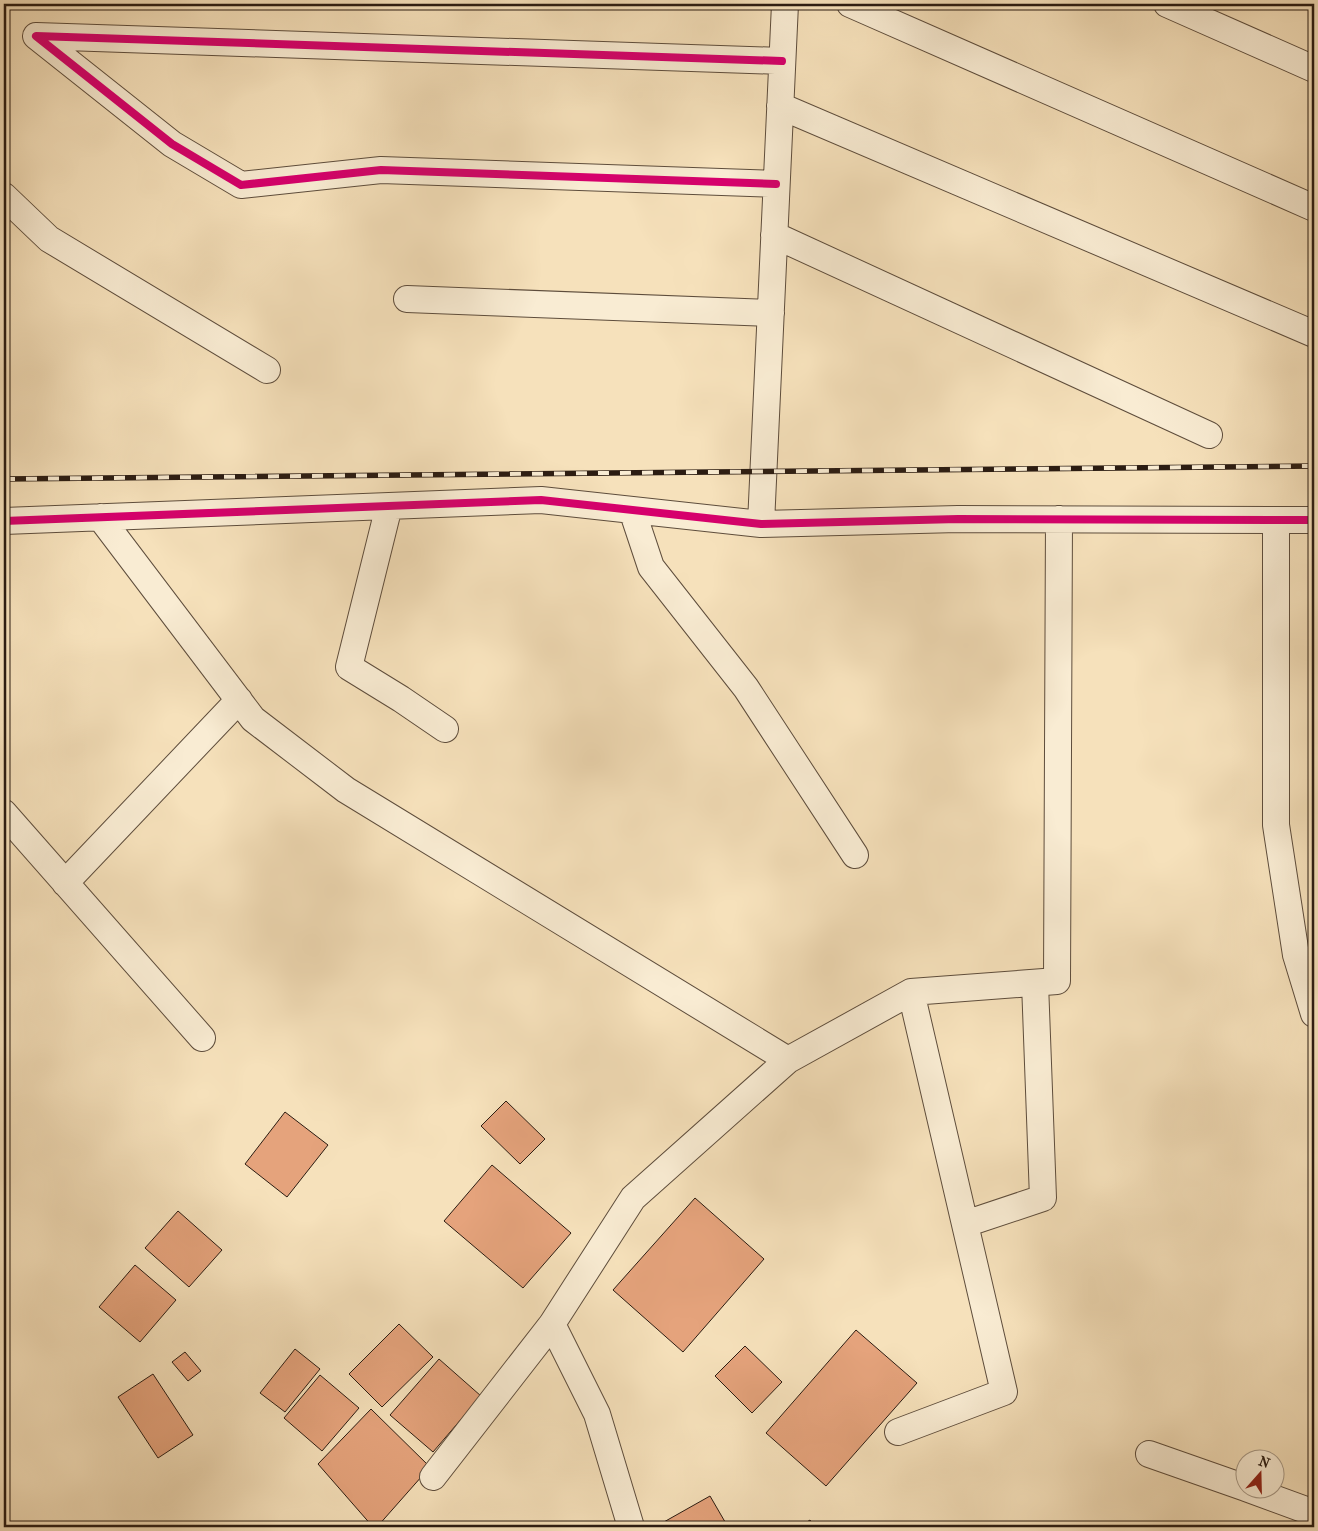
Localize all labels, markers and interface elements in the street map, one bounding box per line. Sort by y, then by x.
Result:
north arrow [1236,1448,1286,1498]
text: N [1256,1452,1273,1472]

